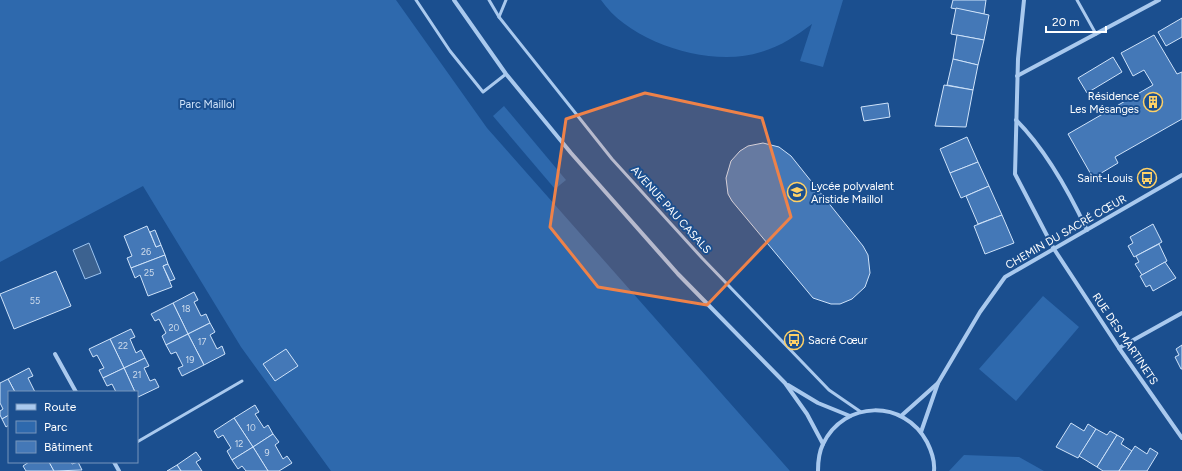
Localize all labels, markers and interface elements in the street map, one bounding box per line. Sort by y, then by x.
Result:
scale bar [1046,8,1106,34]
text: 20 m [1052,15,1080,29]
place label: Résidence Les Mésanges [1070,90,1139,116]
building icon: Résidence Les Mésanges [1142,91,1164,113]
park label: Parc Maillol [179,98,235,111]
street label: AVENUE PAU CASALS [628,164,714,257]
bus stop icon: Saint-Louis [1136,167,1158,189]
place label: Saint-Louis [1077,172,1133,185]
place label: Lycée polyvalent Aristide Maillol [811,180,894,206]
school or university icon: Lycée polyvalent Aristide Maillol [786,181,808,203]
street label: CHEMIN DU SACRÉ CŒUR [1003,192,1129,272]
house number: 26 [141,246,151,257]
house number: 25 [144,267,154,278]
street label: RUE DES MARTINETS [1089,291,1161,388]
house number: 55 [30,295,40,306]
house number: 18 [181,303,191,314]
house number: 20 [169,322,180,333]
bus stop icon: Sacré Cœur [783,329,805,351]
place label: Sacré Cœur [808,334,868,347]
house number: 17 [198,336,206,347]
house number: 22 [118,340,128,351]
house number: 19 [186,354,194,365]
house number: 21 [133,369,141,380]
legend [8,391,138,463]
text: Route [44,400,77,414]
text: Parc [44,420,68,434]
house number: 10 [246,422,256,433]
house number: 12 [235,438,243,449]
text: Bâtiment [44,440,93,454]
house number: 9 [264,447,270,458]

